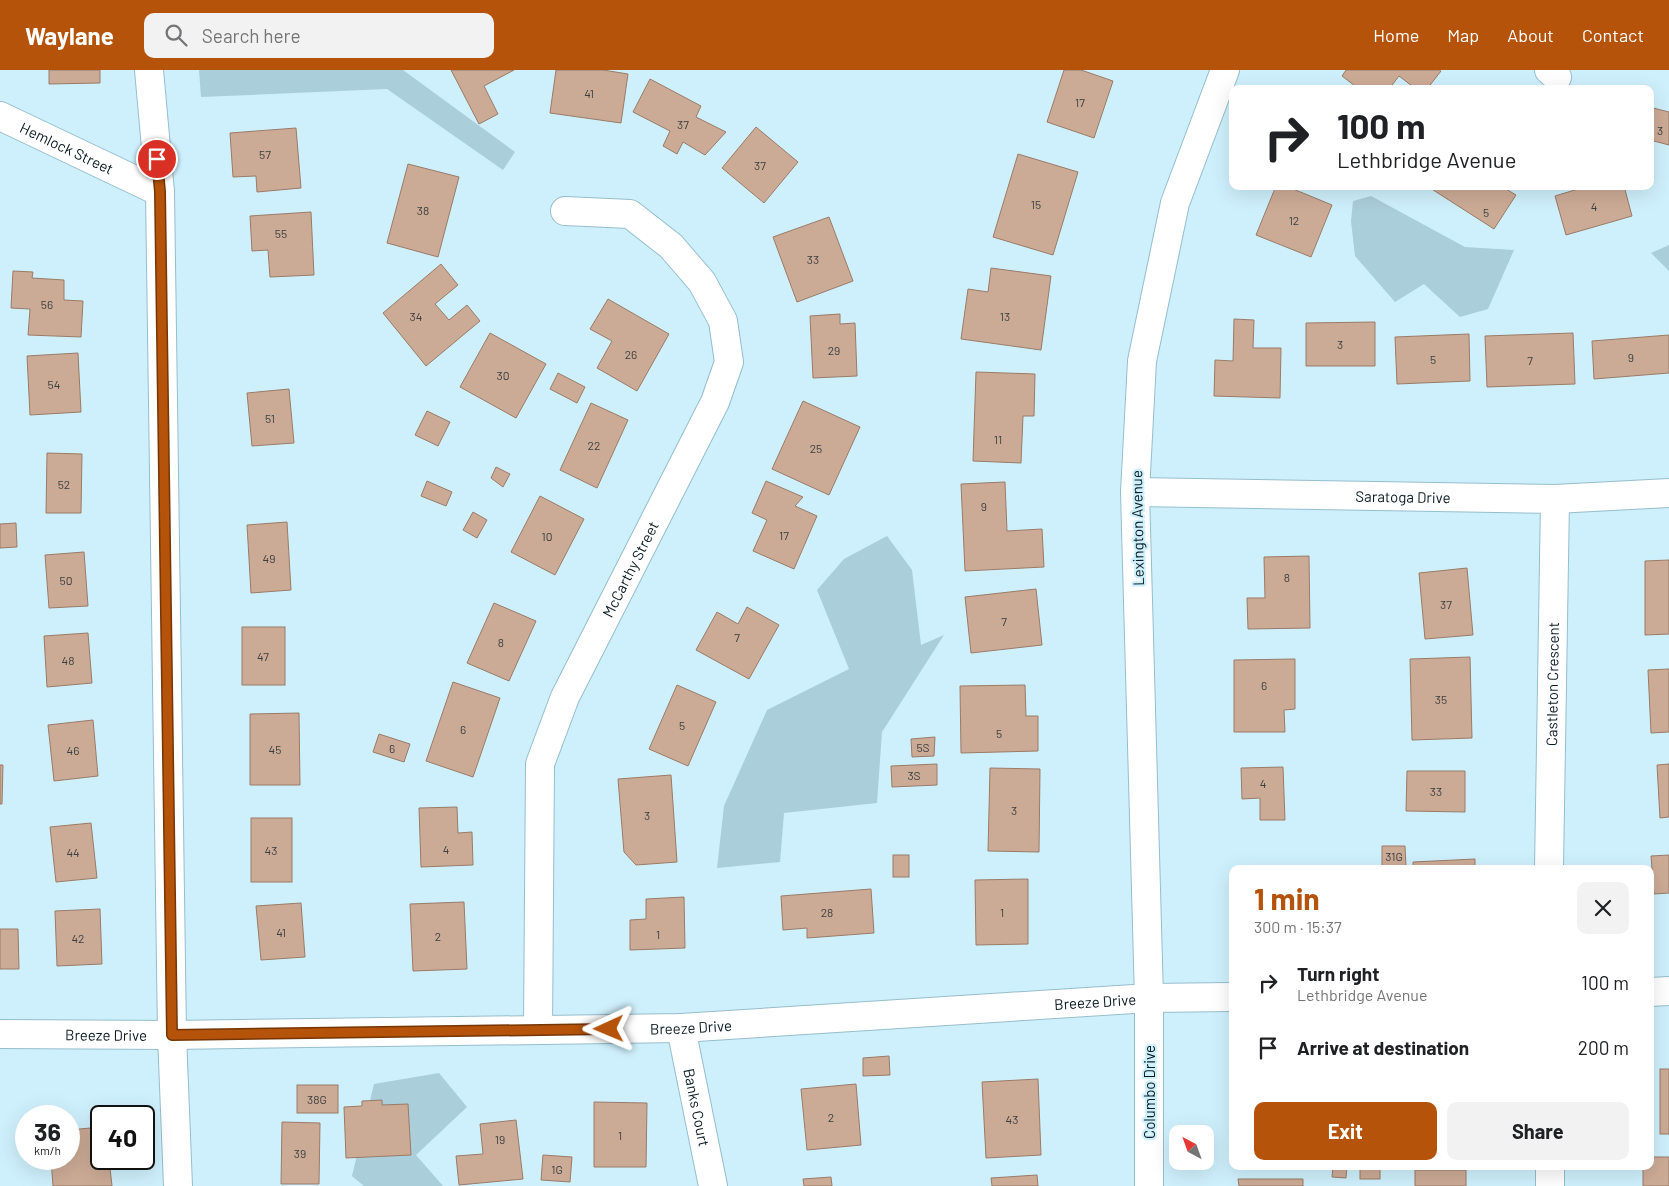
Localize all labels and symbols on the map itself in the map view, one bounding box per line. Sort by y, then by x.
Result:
house number: 41 [584,86,594,100]
house number: 17 [1075,95,1085,109]
house number: 37 [677,117,689,131]
street label: Hemlock Street [17,118,116,178]
house number: 3 [1657,123,1663,137]
pin [136,138,178,180]
house number: 57 [259,147,271,161]
house number: 37 [754,158,766,172]
house number: 15 [1031,197,1041,211]
house number: 4 [1591,199,1597,213]
house number: 38 [417,203,429,217]
house number: 5 [1483,205,1489,219]
house number: 12 [1289,213,1299,227]
house number: 55 [275,226,287,240]
house number: 33 [807,252,819,266]
house number: 56 [41,297,53,311]
house number: 34 [410,309,422,323]
house number: 13 [1000,309,1010,323]
house number: 3 [1337,337,1343,351]
house number: 29 [828,343,840,357]
house number: 26 [625,347,637,361]
house number: 9 [1628,350,1634,364]
house number: 5 [1430,352,1436,366]
house number: 7 [1527,353,1533,367]
house number: 30 [497,368,509,382]
house number: 54 [48,377,60,391]
house number: 51 [265,411,275,425]
house number: 11 [994,432,1002,446]
house number: 22 [588,438,600,452]
house number: 25 [810,441,822,455]
street label: Lexington Avenue [1127,470,1147,586]
house number: 52 [58,477,70,491]
street label: Saratoga Drive [1355,487,1451,506]
house number: 9 [981,499,987,513]
street label: McCarthy Street [598,518,662,620]
house number: 17 [779,528,789,542]
house number: 10 [542,529,552,543]
house number: 49 [263,551,275,565]
house number: 8 [1284,570,1290,584]
house number: 50 [60,573,72,587]
house number: 37 [1440,597,1452,611]
house number: 7 [1001,614,1007,628]
street label: Castleton Crescent [1542,622,1562,746]
house number: 7 [734,630,740,644]
house number: 8 [498,635,504,649]
house number: 47 [257,649,269,663]
house number: 48 [62,653,74,667]
house number: 6 [1261,678,1267,692]
house number: 35 [1435,692,1447,706]
house number: 5 [679,718,685,732]
house number: 6 [460,722,466,736]
house number: 5 [996,726,1002,740]
house number: 5S [916,740,930,754]
house number: 6 [389,741,395,755]
house number: 45 [269,742,281,756]
house number: 46 [67,743,79,757]
house number: 3S [907,768,921,782]
house number: 4 [1260,776,1266,790]
house number: 33 [1430,784,1442,798]
house number: 3 [1011,803,1017,817]
house number: 3 [644,808,650,822]
house number: 4 [443,842,449,856]
house number: 43 [265,843,277,857]
house number: 44 [66,845,80,859]
house number: 31G [1385,849,1403,863]
house number: 28 [821,905,833,919]
house number: 1 [1000,905,1004,919]
house number: 41 [276,925,286,939]
house number: 1 [656,927,660,941]
house number: 2 [435,929,441,943]
house number: 42 [71,931,85,945]
street label: Breeze Drive [1054,990,1137,1013]
position arrow [582,1002,634,1054]
street label: Breeze Drive [650,1016,732,1037]
street label: Breeze Drive [65,1025,147,1044]
street label: Columbo Drive [1140,1045,1158,1139]
street label: Banks Court [680,1067,714,1148]
house number: 38G [307,1092,327,1106]
speed limit sign: 40 [90,1105,155,1170]
house number: 2 [828,1110,834,1124]
house number: 43 [1006,1112,1018,1126]
north arrow [1169,1125,1214,1170]
house number: 1 [618,1128,622,1142]
house number: 19 [495,1132,505,1146]
house number: 39 [294,1146,306,1160]
house number: 1G [551,1162,563,1176]

